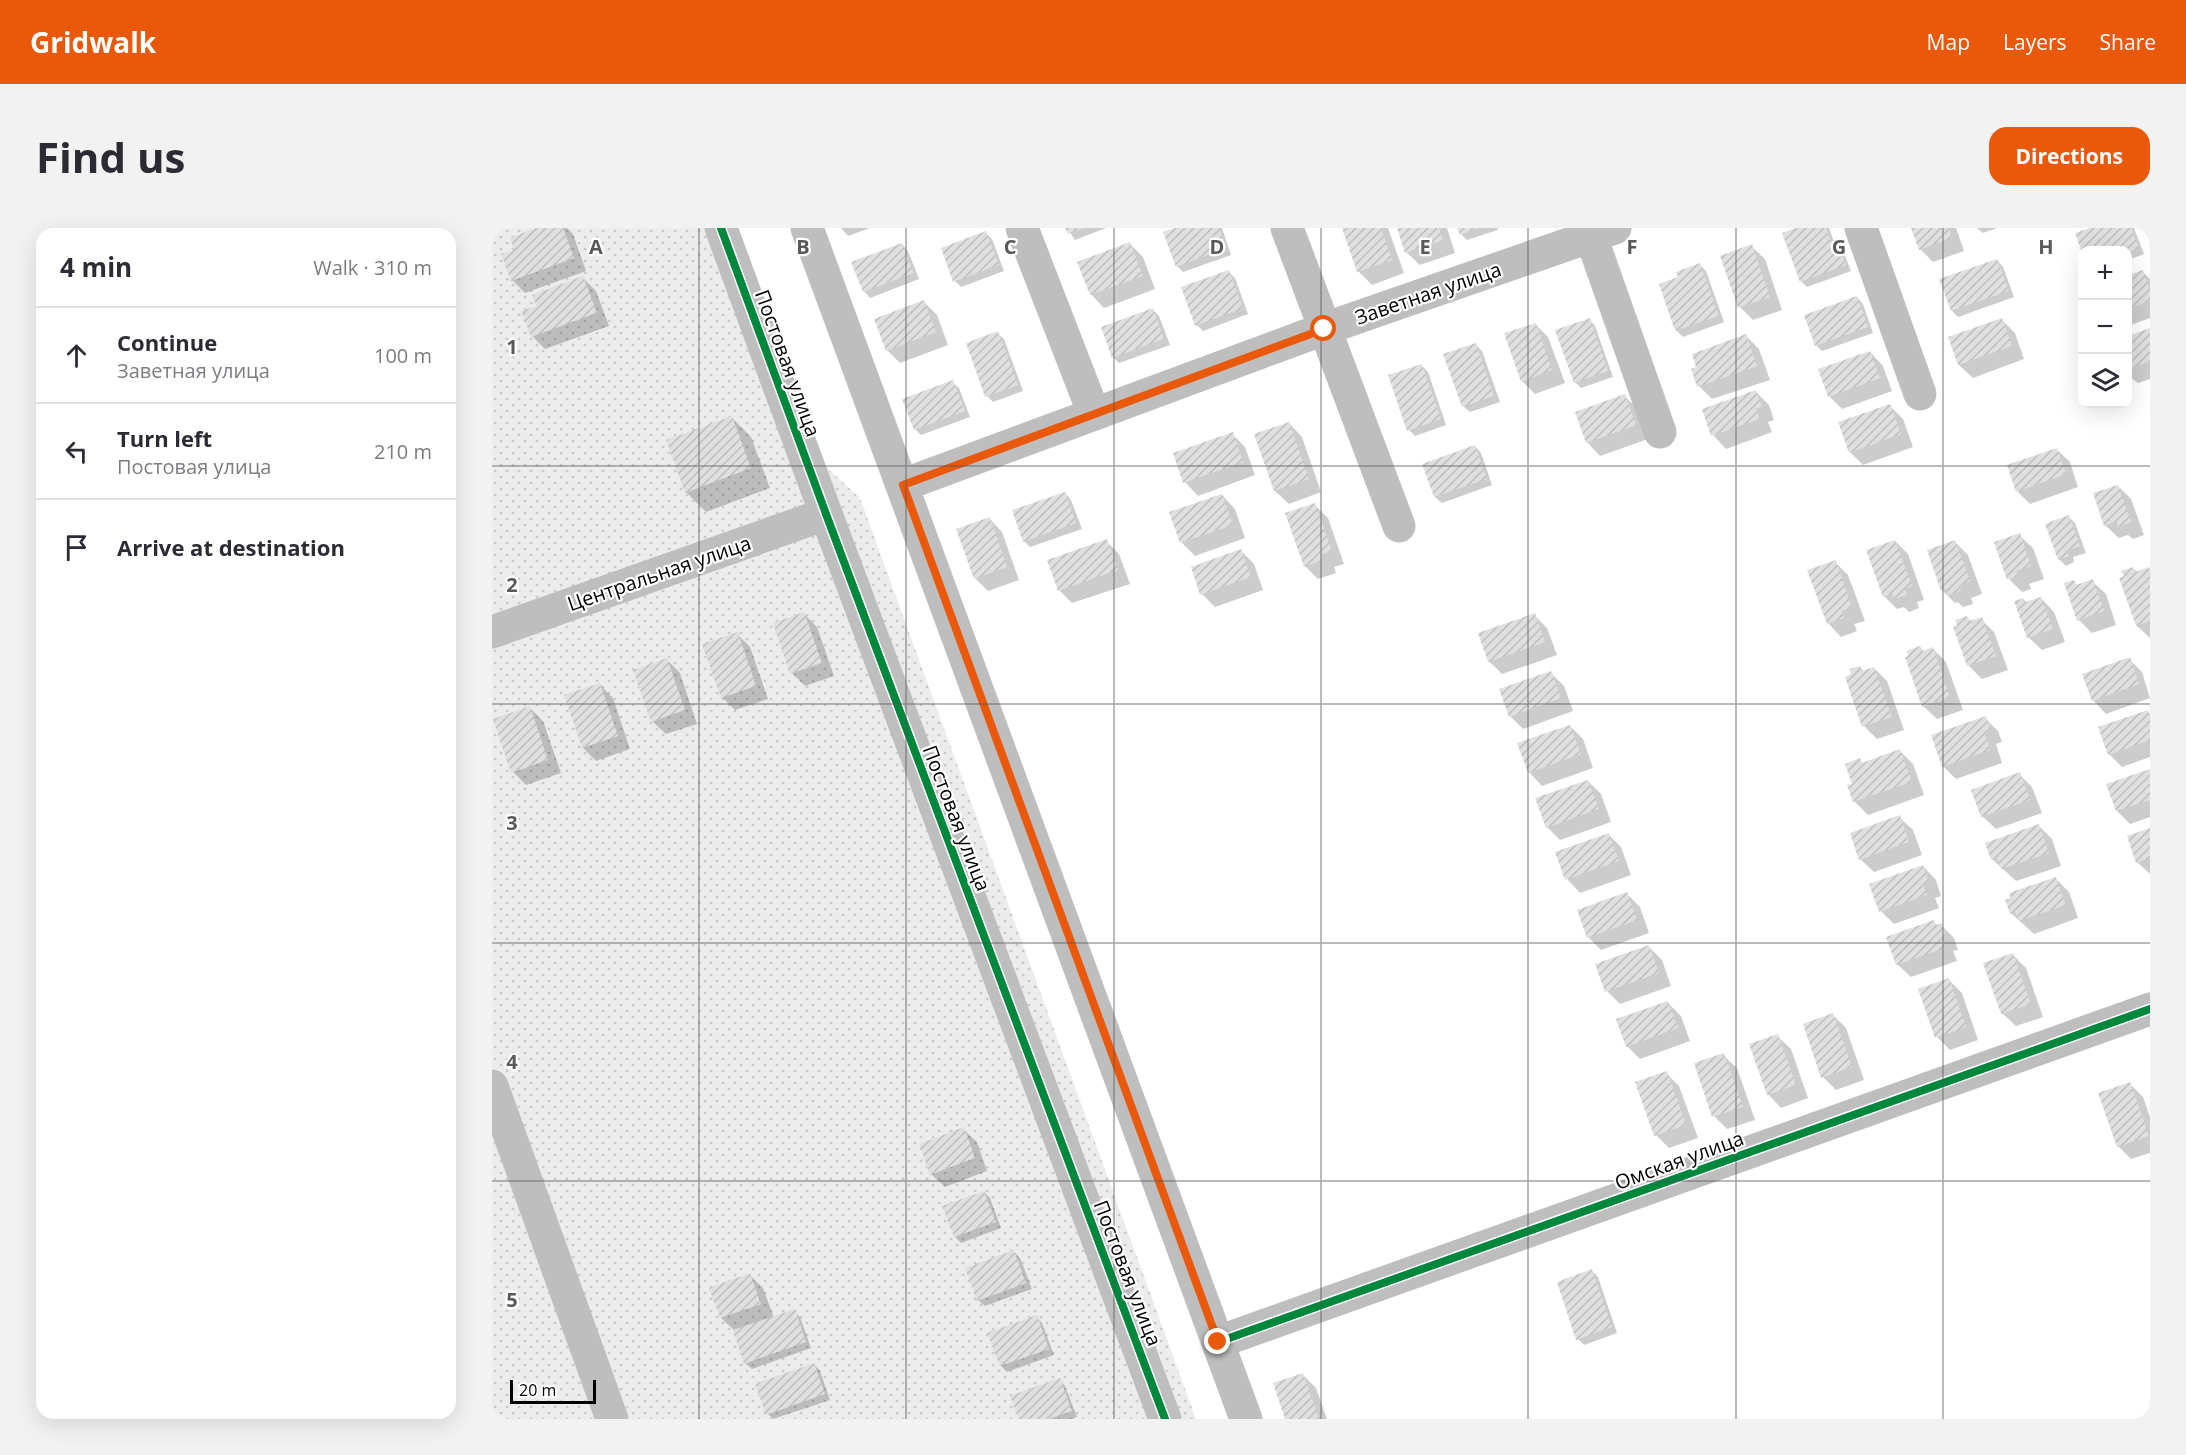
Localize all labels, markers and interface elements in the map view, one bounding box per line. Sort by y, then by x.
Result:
text: Gridwalk [30,23,156,61]
text: Map [1927,28,1970,56]
text: Layers [2003,28,2067,56]
text: Share [2100,28,2156,56]
button: Directions [1989,127,2150,185]
text: Find us [36,128,185,185]
text: A [589,233,603,260]
text: B [796,233,810,260]
text: C [1004,233,1017,260]
text: D [1210,233,1224,260]
text: E [1419,233,1431,260]
text: F [1627,233,1637,260]
text: G [1832,233,1846,260]
text: H [2038,233,2054,260]
map controls [2078,246,2132,408]
button: + [2078,246,2132,300]
text: 4 min [60,249,132,285]
text: Walk · 310 m [313,254,432,281]
street label: Заветная улица [1351,255,1505,331]
street label: Постовая улица [749,286,827,440]
button: − [2078,300,2132,354]
route start [1310,315,1336,341]
text: Continue [117,327,217,357]
text: 1 [506,333,518,360]
icon: ahead [60,339,93,372]
text: 100 m [374,342,432,369]
button: layers [2078,354,2132,408]
text: Заветная улица [117,357,270,384]
text: Turn left [117,423,212,453]
icon: left [60,435,93,468]
text: 210 m [374,438,432,465]
text: Постовая улица [117,453,271,480]
street label: Центральная улица [564,529,754,617]
icon: arrive [60,531,93,564]
text: Arrive at destination [117,532,345,562]
text: 2 [506,571,518,598]
street label: Постовая улица [917,741,997,895]
text: 3 [506,809,518,836]
text: 4 [506,1048,518,1075]
street label: Омская улица [1611,1124,1747,1196]
street label: Постовая улица [1088,1196,1168,1350]
text: 5 [506,1286,518,1313]
route end [1204,1328,1230,1354]
scale bar [510,1377,596,1404]
text: 20 m [519,1379,556,1401]

